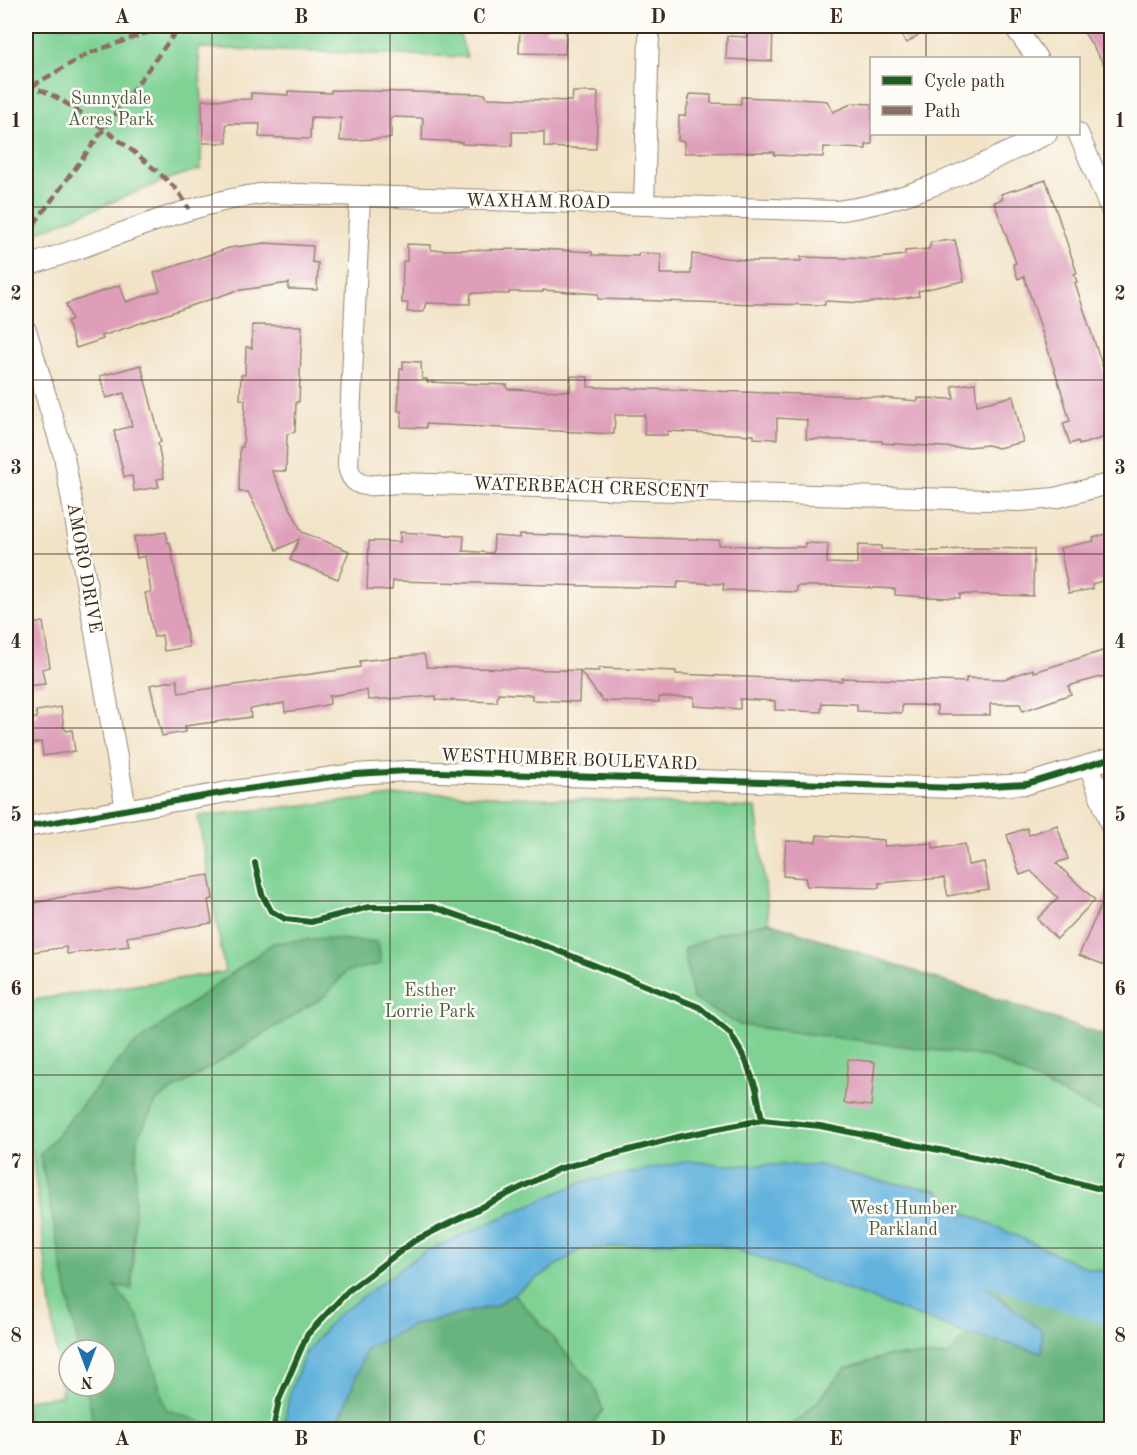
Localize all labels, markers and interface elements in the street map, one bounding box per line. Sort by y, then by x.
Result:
text: A [114,8,130,28]
text: B [294,8,308,28]
text: C [472,8,486,28]
text: D [650,8,666,28]
text: E [829,8,843,28]
text: F [1008,8,1022,28]
legend [870,57,1080,135]
text: Cycle path [924,73,1005,91]
park label: Sunnydale Acres Park [67,90,155,129]
text: Path [924,103,961,121]
text: 1 [10,112,22,132]
text: 1 [1114,112,1126,132]
street label: WAXHAM ROAD [466,192,610,212]
text: 2 [10,285,22,305]
text: 2 [1114,285,1126,305]
text: 3 [10,459,22,479]
text: 3 [1114,459,1126,479]
street label: WATERBEACH CRESCENT [473,475,709,501]
street label: AMORO DRIVE [64,501,104,635]
text: 4 [10,633,22,653]
text: 4 [1114,633,1126,653]
street label: WESTHUMBER BOULEVARD [440,747,698,773]
text: 5 [10,805,22,826]
text: 5 [1114,805,1126,826]
text: 6 [10,980,22,1000]
text: 6 [1114,980,1126,1000]
park label: Esther Lorrie Park [384,982,476,1021]
text: 7 [10,1153,22,1173]
text: 7 [1114,1153,1126,1173]
park label: West Humber Parkland [849,1200,958,1239]
text: 8 [10,1327,22,1347]
text: 8 [1114,1327,1126,1347]
north arrow [57,1338,117,1398]
text: N [80,1373,93,1389]
text: A [114,1430,130,1450]
text: B [294,1430,308,1450]
text: C [472,1430,486,1450]
text: D [650,1430,666,1450]
text: E [829,1430,843,1450]
text: F [1008,1430,1022,1450]

